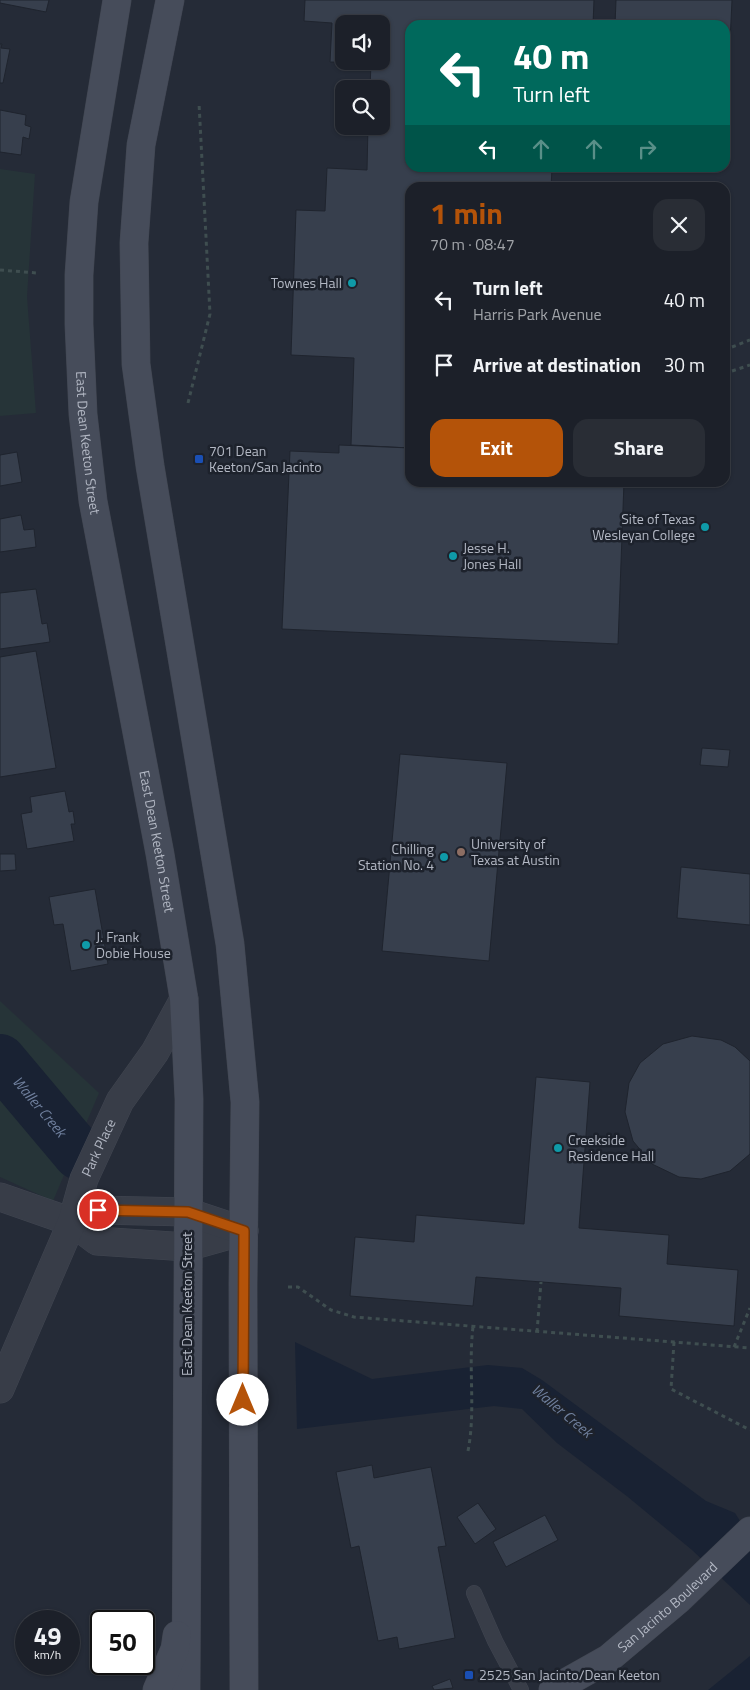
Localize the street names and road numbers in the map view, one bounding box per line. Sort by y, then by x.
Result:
street label: East Dean Keeton Street [71,371,106,516]
street label: East Dean Keeton Street [134,769,181,914]
street label: Park Place [76,1115,120,1180]
street label: East Dean Keeton Street [176,1232,197,1376]
street label: San Jacinto Boulevard [612,1557,722,1657]

